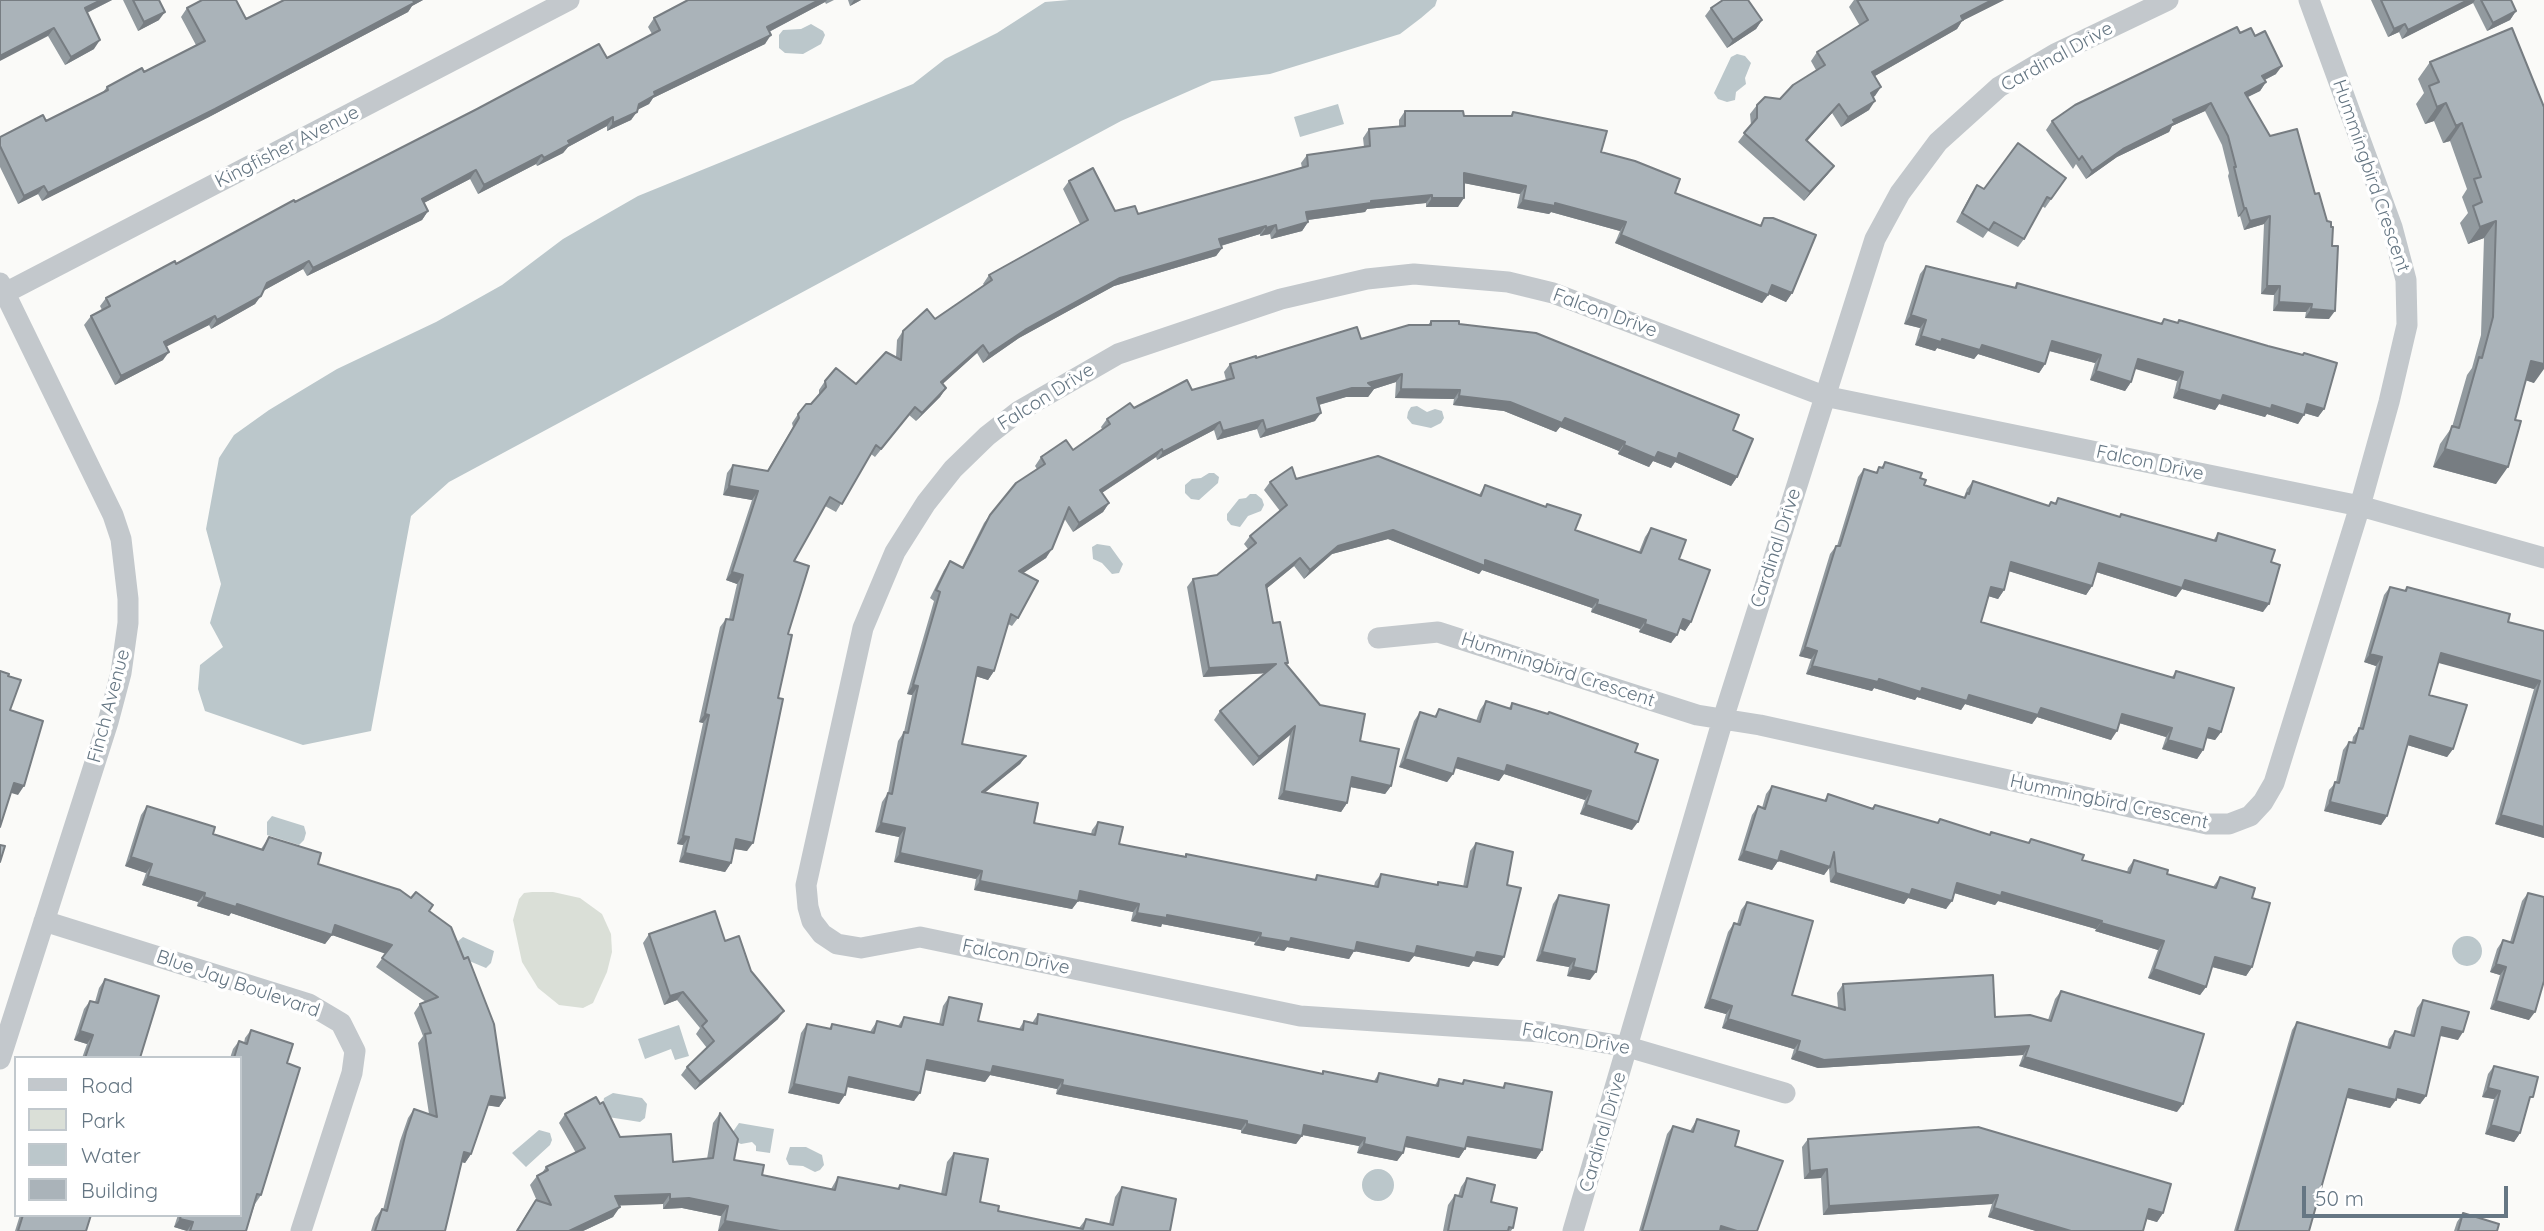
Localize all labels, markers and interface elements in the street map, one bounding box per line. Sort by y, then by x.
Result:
street label: Cardinal Drive [1997,17,2117,97]
street label: Hummingbird Crescent [2327,77,2415,275]
street label: Kingfisher Avenue [211,101,363,193]
street label: Falcon Drive [1550,284,1660,342]
street label: Falcon Drive [994,358,1098,436]
street label: Falcon Drive [2094,440,2206,486]
street label: Cardinal Drive [1746,485,1806,611]
street label: Hummingbird Crescent [1458,628,1658,712]
street label: Finch Avenue [83,647,135,765]
street label: Hummingbird Crescent [2008,770,2210,834]
street label: Falcon Drive [960,934,1072,980]
street label: Blue Jay Boulevard [153,945,323,1023]
street label: Falcon Drive [1520,1018,1632,1060]
legend [14,1056,242,1217]
street label: Cardinal Drive [1575,1069,1631,1195]
text: Road [81,1072,133,1098]
text: Park [81,1107,125,1133]
text: Water [81,1142,141,1168]
scale bar [2306,1172,2512,1216]
text: Building [81,1177,158,1203]
text: 50 m [2315,1185,2364,1211]

